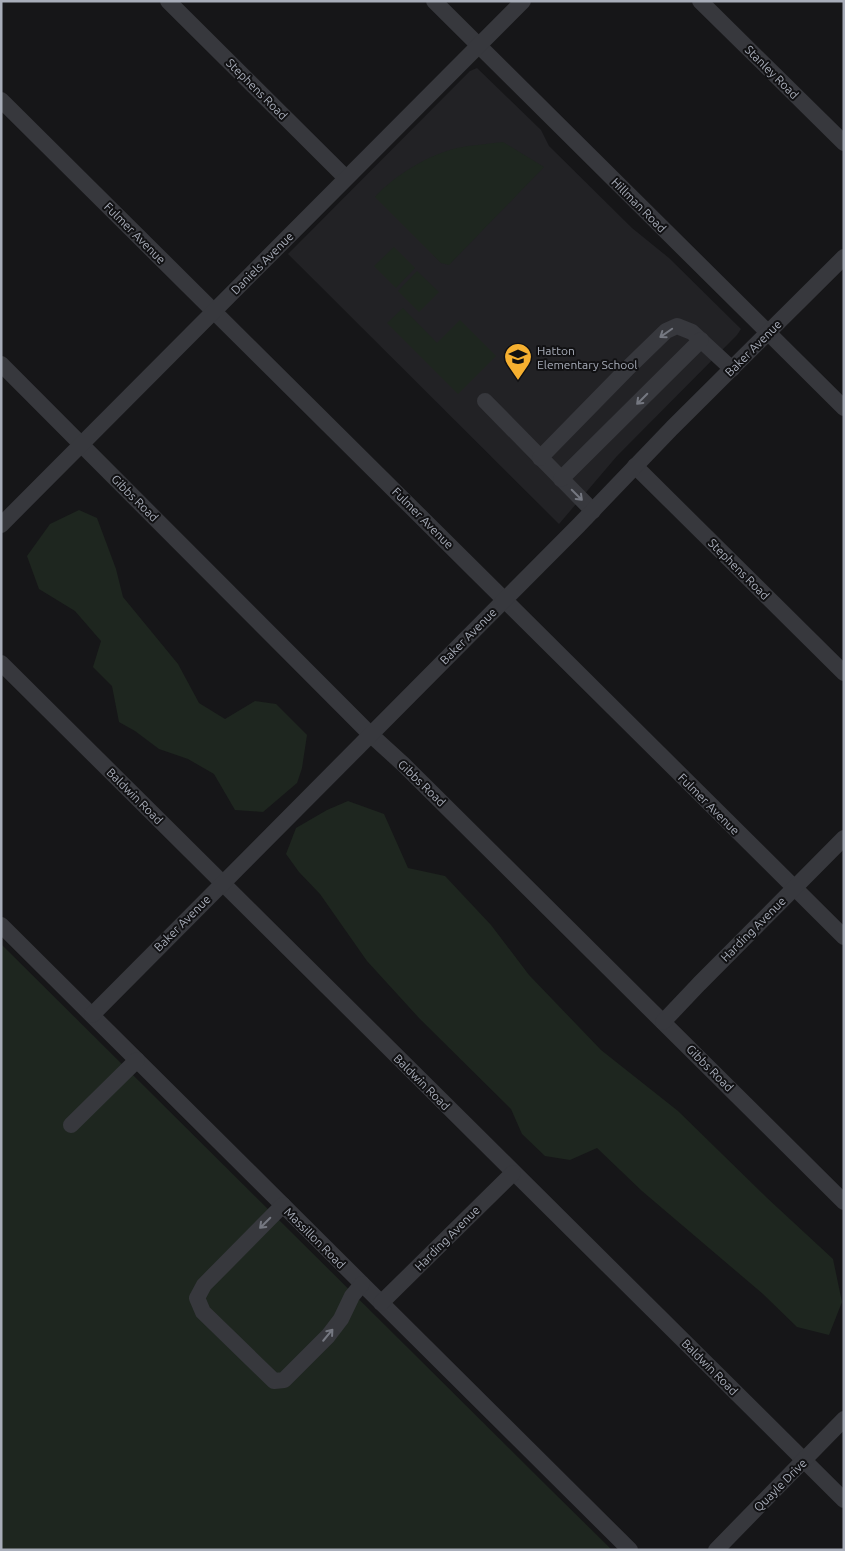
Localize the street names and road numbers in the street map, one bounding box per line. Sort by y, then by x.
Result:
street label: Stanley Road [743,43,801,101]
street label: Stephens Road [224,56,290,122]
street label: Hillman Road [609,175,669,235]
street label: Fulmer Avenue [102,200,168,266]
street label: Daniels Avenue [228,229,296,297]
street label: Baker Avenue [722,317,784,379]
street label: Gibbs Road [109,472,161,524]
street label: Fulmer Avenue [390,485,456,551]
street label: Stephens Road [706,536,772,602]
street label: Baker Avenue [437,605,499,667]
street label: Gibbs Road [396,757,448,809]
street label: Baldwin Road [104,765,166,827]
street label: Fulmer Avenue [676,771,742,837]
street label: Baker Avenue [151,892,213,954]
street label: Harding Avenue [718,894,788,964]
street label: Gibbs Road [684,1042,736,1094]
street label: Baldwin Road [391,1051,453,1113]
street label: Harding Avenue [412,1203,482,1273]
street label: Massillon Road [282,1205,348,1271]
street label: Baldwin Road [679,1336,741,1398]
street label: Quayle Drive [751,1456,809,1514]

